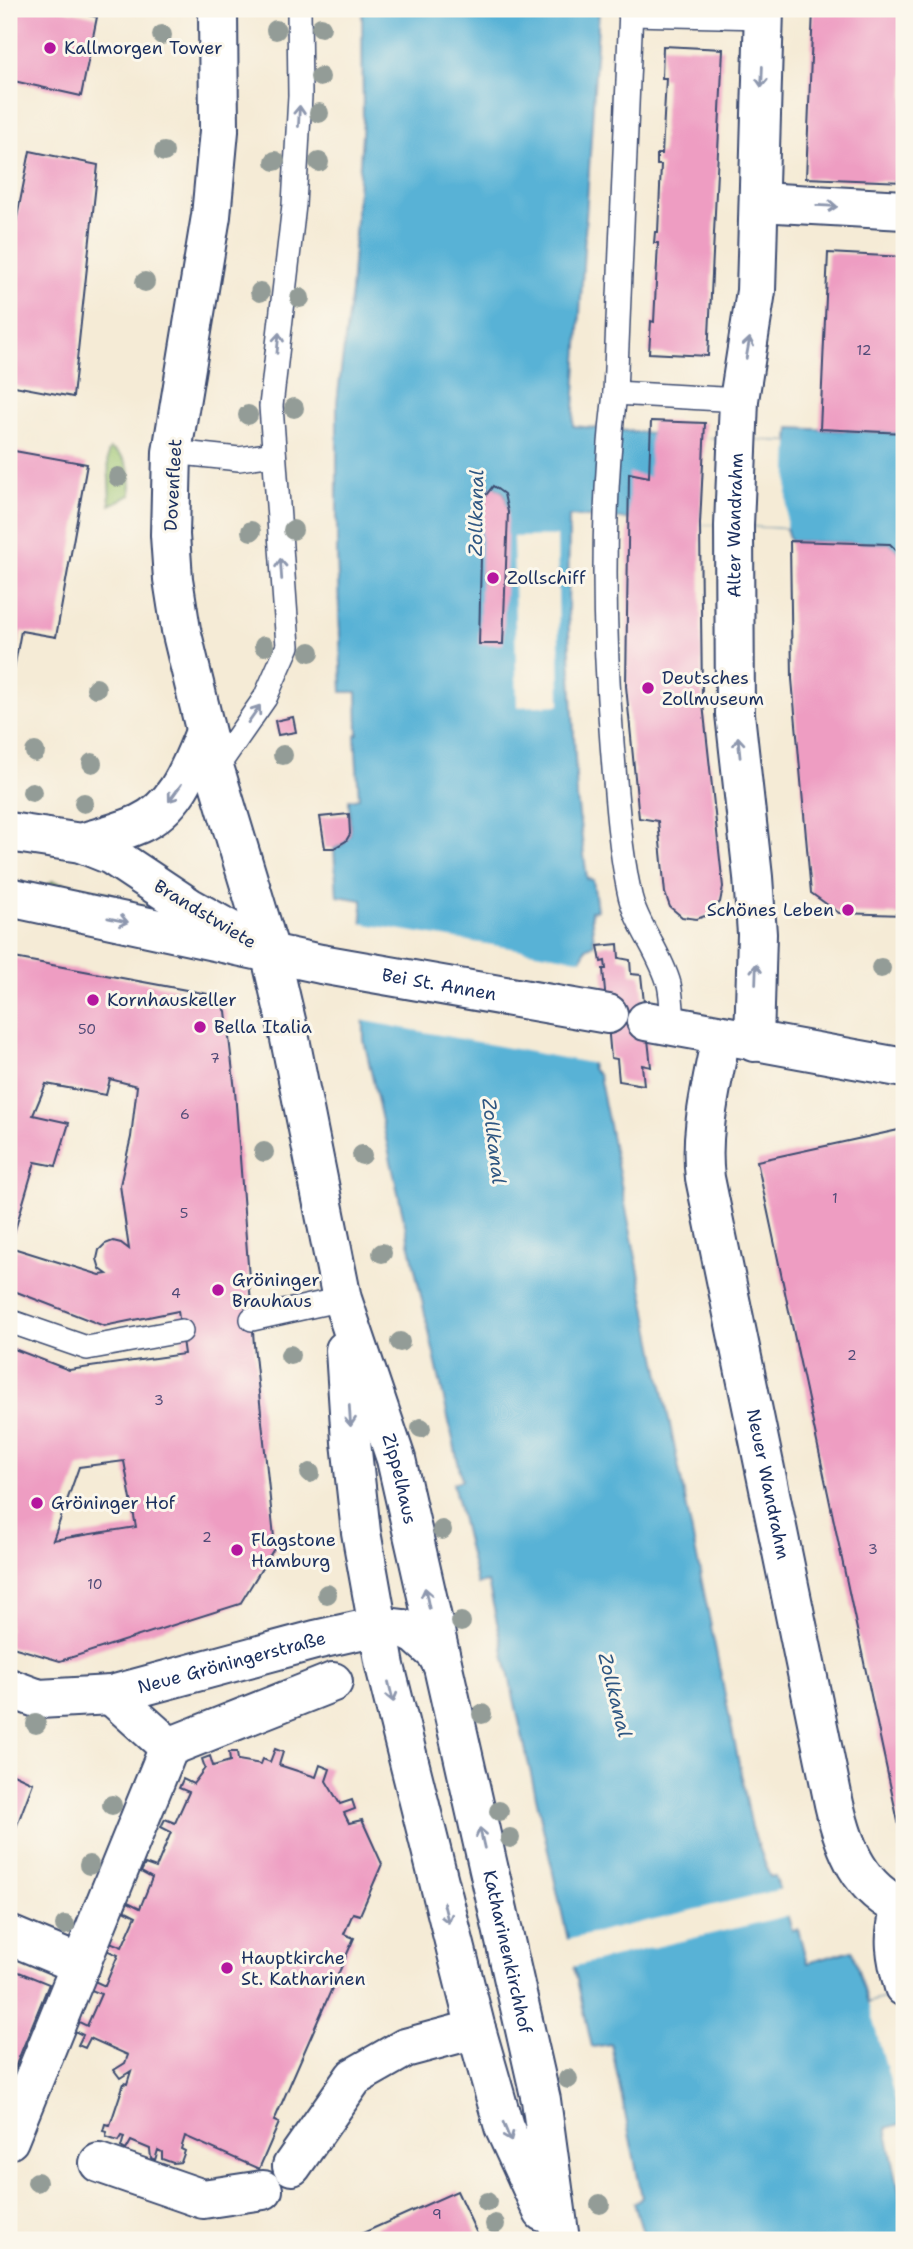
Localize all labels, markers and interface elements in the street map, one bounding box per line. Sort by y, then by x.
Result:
place label: Kallmorgen Tower [64,36,223,60]
marker: Kallmorgen Tower [42,40,58,56]
one-way arrow [756,65,769,88]
one-way arrow [292,105,305,128]
one-way arrow [815,200,838,213]
one-way arrow [272,332,285,354]
one-way arrow [742,337,755,360]
house number: 12 [857,341,871,359]
street label: Dovenfleet [159,438,187,532]
street label: Alter Wandrahm [722,452,749,598]
water label: Zollkanal [463,469,489,557]
one-way arrow [275,558,288,581]
place label: Zollschiff [507,566,586,590]
marker: Zollschiff [485,570,501,586]
place label: Deutsches Zollmuseum [662,666,764,711]
marker: Deutsches Zollmuseum [640,680,656,696]
one-way arrow [247,705,261,724]
one-way arrow [732,736,745,759]
one-way arrow [168,783,183,802]
street label: Brandstwiete [149,874,261,954]
place label: Schönes Leben [707,898,834,922]
marker: Schönes Leben [840,902,856,918]
one-way arrow [106,913,129,927]
street label: Bei St. Annen [380,963,498,1006]
one-way arrow [749,963,762,986]
place label: Kornhauskeller [107,988,237,1012]
marker: Kornhauskeller [85,992,101,1008]
place label: Bella Italia [214,1015,312,1039]
marker: Bella Italia [192,1019,208,1035]
house number: 50 [78,1020,96,1038]
house number: 7 [210,1049,220,1067]
water label: Zollkanal [476,1096,512,1186]
house number: 6 [180,1105,190,1123]
house number: 1 [832,1189,838,1207]
house number: 5 [180,1204,188,1222]
place label: Gröninger Brauhaus [232,1268,320,1313]
marker: Gröninger Brauhaus [210,1282,226,1298]
house number: 4 [171,1284,181,1302]
house number: 2 [847,1346,857,1364]
house number: 3 [154,1391,164,1409]
one-way arrow [343,1404,356,1427]
street label: Neuer Wandrahm [741,1407,795,1562]
street label: Zippelhaus [376,1430,422,1527]
place label: Gröninger Hof [51,1491,176,1515]
marker: Gröninger Hof [29,1495,45,1511]
house number: 2 [202,1528,212,1546]
place label: Flagstone Hamburg [251,1528,336,1573]
house number: 3 [868,1540,878,1558]
marker: Flagstone Hamburg [229,1542,245,1558]
house number: 10 [87,1575,103,1593]
one-way arrow [419,1587,433,1610]
street label: Neue Gröningerstraße [135,1626,328,1699]
water label: Zollkanal [592,1650,638,1740]
one-way arrow [386,1681,399,1703]
one-way arrow [475,1827,488,1850]
street label: Katharinenkirchhof [477,1868,538,2036]
one-way arrow [440,1902,453,1924]
place label: Hauptkirche St. Katharinen [241,1946,366,1991]
marker: Hauptkirche St. Katharinen [219,1960,235,1976]
one-way arrow [501,2121,514,2143]
house number: 9 [432,2205,442,2223]

